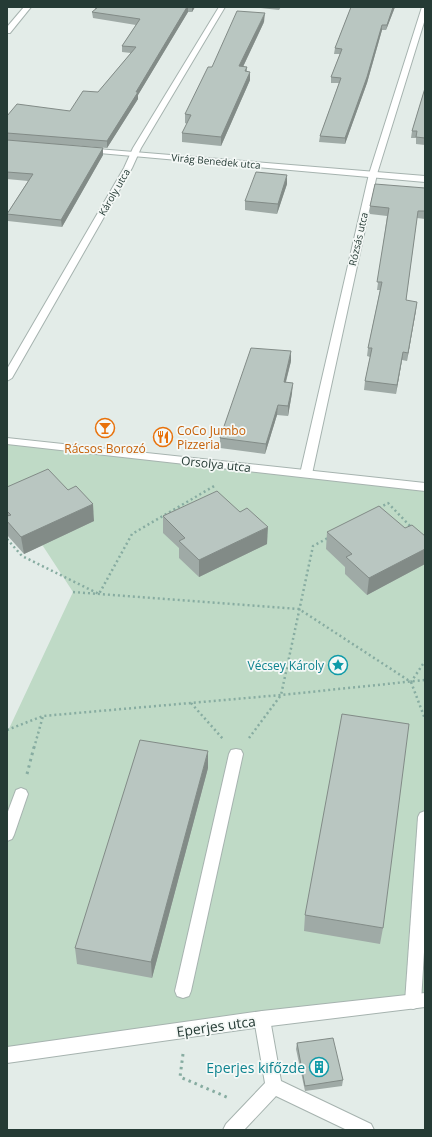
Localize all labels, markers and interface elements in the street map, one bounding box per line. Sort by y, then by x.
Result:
street label: Virág Benedek utca [171,150,261,172]
street label: Károly utca [95,166,133,218]
street label: Rózsás utca [345,211,371,267]
bar icon: Rácsos Borozó [94,417,116,439]
place label: CoCo Jumbo Pizzeria [177,422,246,453]
restaurant icon: CoCo Jumbo Pizzeria [152,426,174,448]
place label: Rácsos Borozó [64,440,146,457]
street label: Orsolya utca [180,452,252,476]
place icon: Vécsey Károly [327,654,349,676]
place label: Vécsey Károly [248,657,325,674]
street label: Eperjes utca [175,1011,257,1041]
building icon: Eperjes kifőzde [308,1056,330,1078]
place label: Eperjes kifőzde [206,1058,305,1077]

